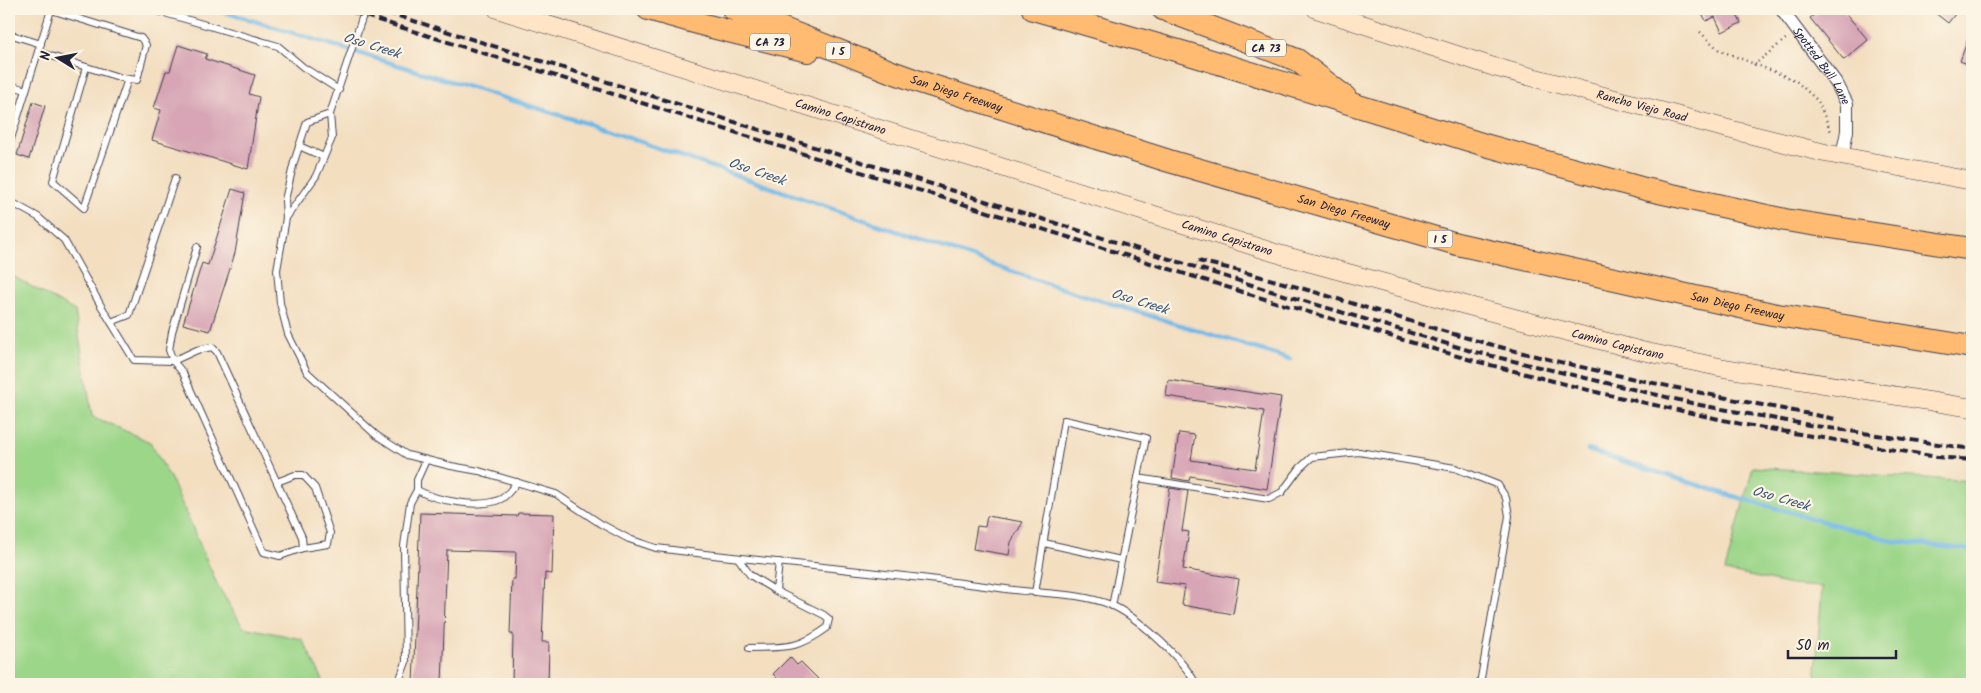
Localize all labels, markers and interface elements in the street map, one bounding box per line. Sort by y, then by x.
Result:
street label: Spotted Bull Lane [1788,23,1855,109]
water label: Oso Creek [340,27,405,66]
north arrow [32,32,82,82]
road number: CA 73 [750,34,790,51]
road number: CA 73 [1246,40,1286,56]
road number: I 5 [826,42,850,59]
text: N [35,49,58,62]
street label: San Diego Freeway [908,70,1005,118]
street label: Rancho Viejo Road [1594,85,1690,128]
street label: Camino Capistrano [792,94,888,140]
water label: Oso Creek [725,152,790,193]
street label: San Diego Freeway [1295,190,1393,234]
street label: Camino Capistrano [1179,215,1275,261]
road number: I 5 [1428,230,1452,248]
water label: Oso Creek [1108,283,1173,322]
street label: San Diego Freeway [1689,287,1786,326]
street label: Camino Capistrano [1569,324,1665,365]
water label: Oso Creek [1749,480,1814,518]
scale bar [1788,628,1896,660]
text: 50 m [1796,634,1830,658]

